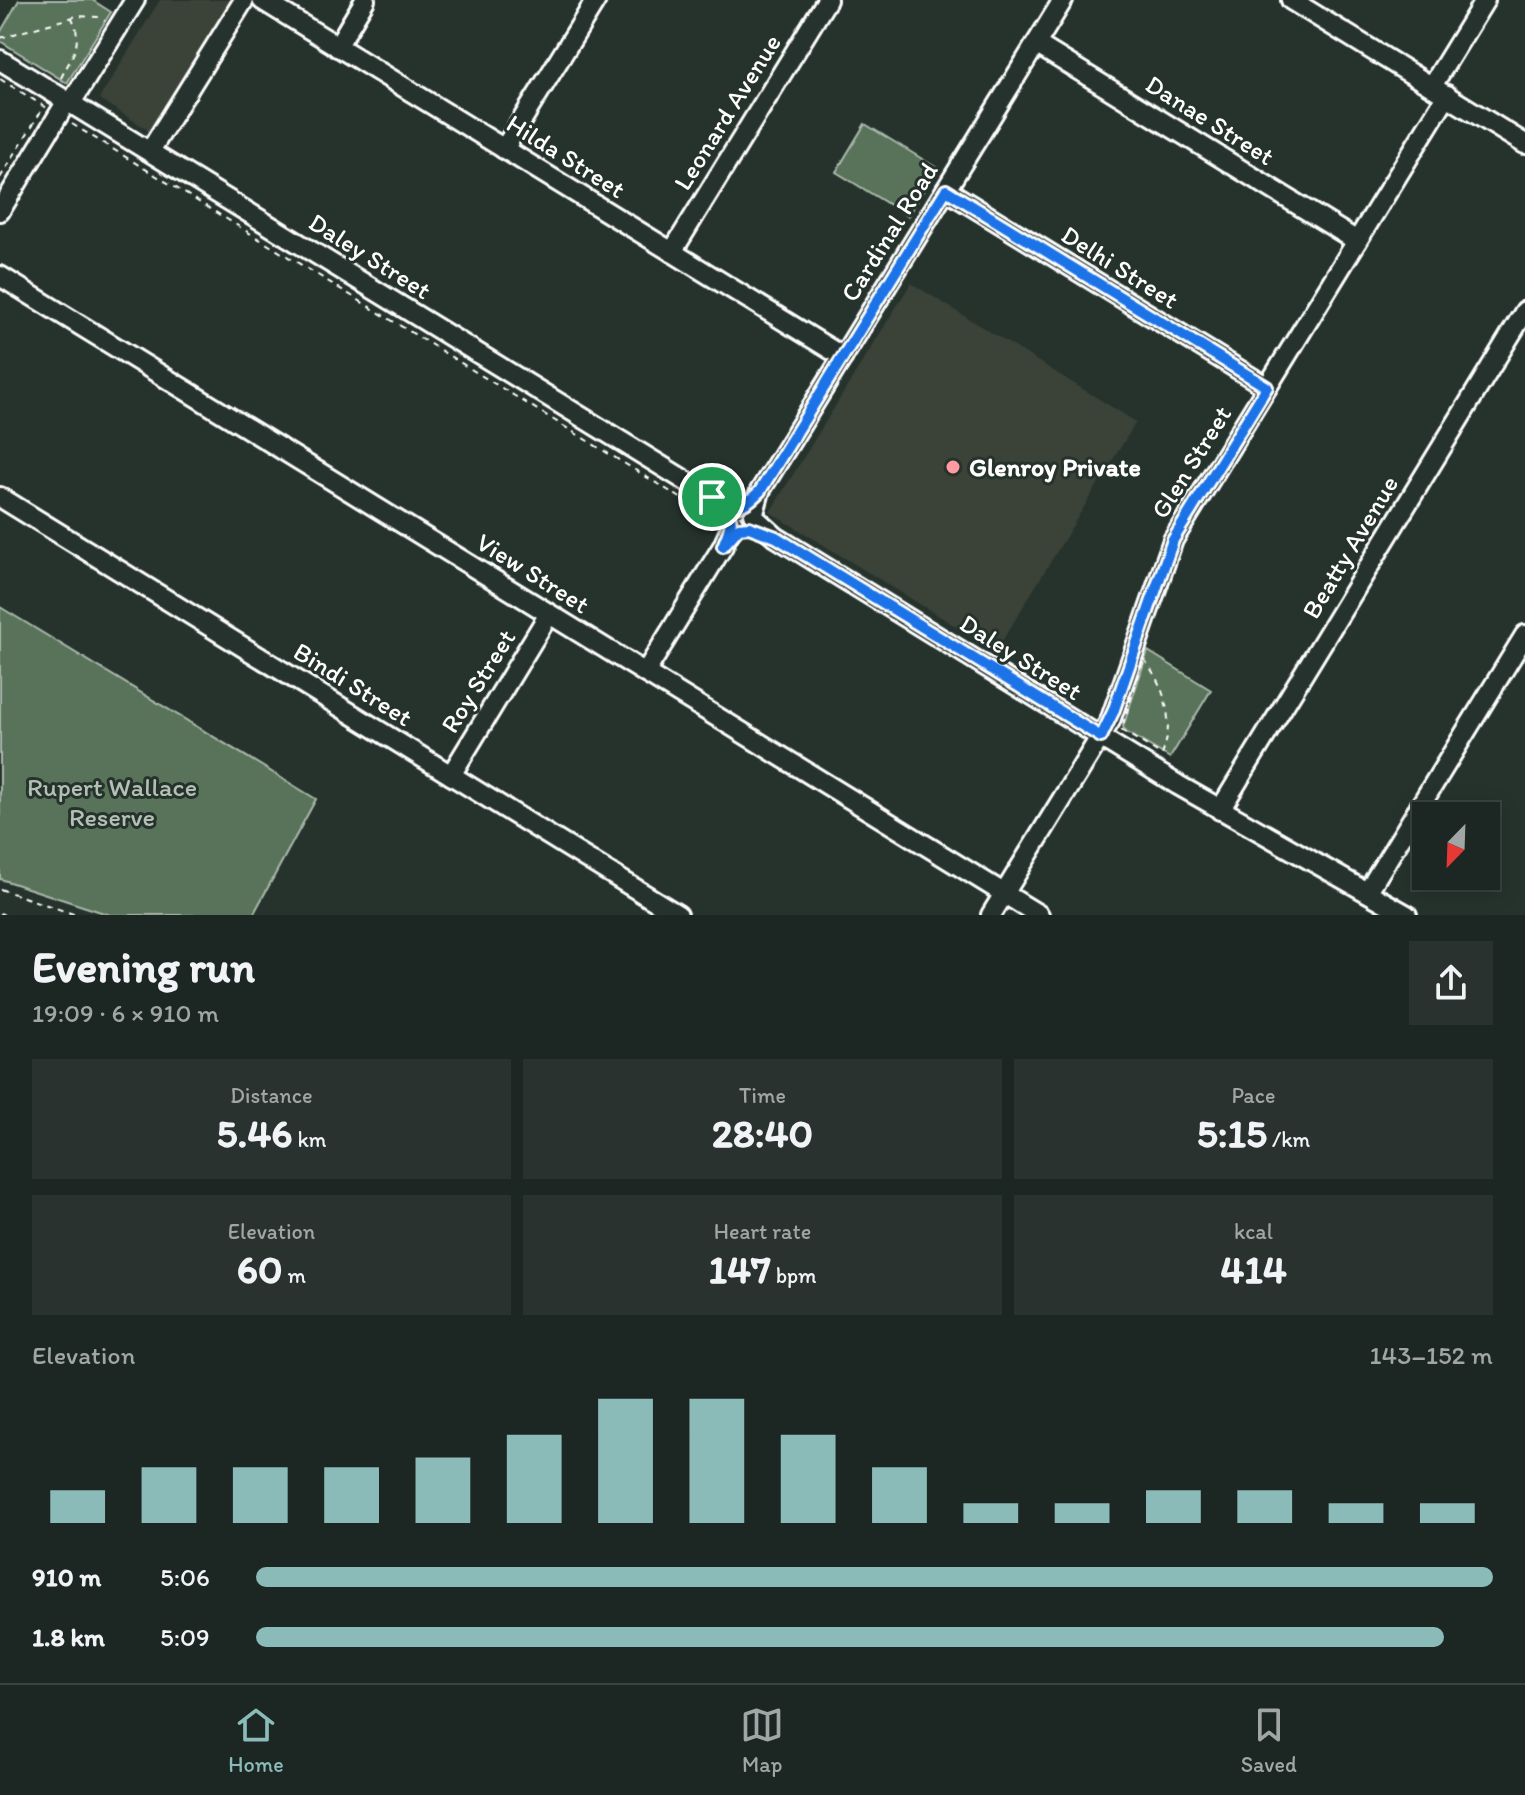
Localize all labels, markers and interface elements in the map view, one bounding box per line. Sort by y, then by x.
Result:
street label: Leonard Avenue [666,28,788,196]
street label: Danae Street [1140,68,1280,172]
street label: Hilda Street [501,107,631,205]
street label: Cardinal Road [834,156,945,308]
street label: Daley Street [303,206,437,306]
street label: Delhi Street [1055,218,1185,316]
street label: Glen Street [1144,400,1238,524]
place label: Glenroy Private [969,451,1141,483]
marker: Glenroy Private [944,458,962,476]
pin [678,463,746,531]
street label: Beatty Avenue [1295,470,1405,624]
icon: arrive [690,475,734,519]
street label: View Street [471,526,596,620]
street label: Daley Street [954,607,1088,707]
street label: Roy Street [434,623,522,739]
street label: Bindi Street [288,635,418,733]
park label: Rupert Wallace Reserve [27,771,197,833]
north arrow [1412,802,1500,890]
map controls [1412,802,1500,890]
text: Evening run [32,940,255,993]
button: share [1409,941,1493,1025]
text: 19:09 · 6 × 910 m [32,997,219,1029]
text: Distance [230,1082,313,1109]
text: Time [739,1082,786,1109]
text: Pace [1231,1082,1276,1109]
text: 5.46 [216,1109,293,1157]
text: 28:40 [712,1109,813,1157]
text: 5:15 [1197,1109,1267,1157]
text: km [293,1126,327,1153]
text: /km [1267,1126,1310,1153]
text: Elevation [228,1218,315,1245]
text: Heart rate [714,1218,811,1245]
text: kcal [1234,1218,1273,1245]
text: 60 [237,1245,283,1293]
text: 147 [708,1245,771,1293]
text: 414 [1220,1245,1287,1293]
text: m [283,1262,306,1289]
text: bpm [771,1262,817,1289]
text: Elevation [32,1339,135,1371]
text: 143–152 m [1370,1339,1493,1371]
text: 910 m [32,1561,101,1593]
text: 5:06 [160,1561,210,1593]
text: 1.8 km [32,1621,105,1653]
text: 5:09 [160,1621,210,1653]
tab: Home [228,1703,284,1778]
tab: Map [740,1703,784,1778]
tab: Saved [1241,1703,1297,1778]

